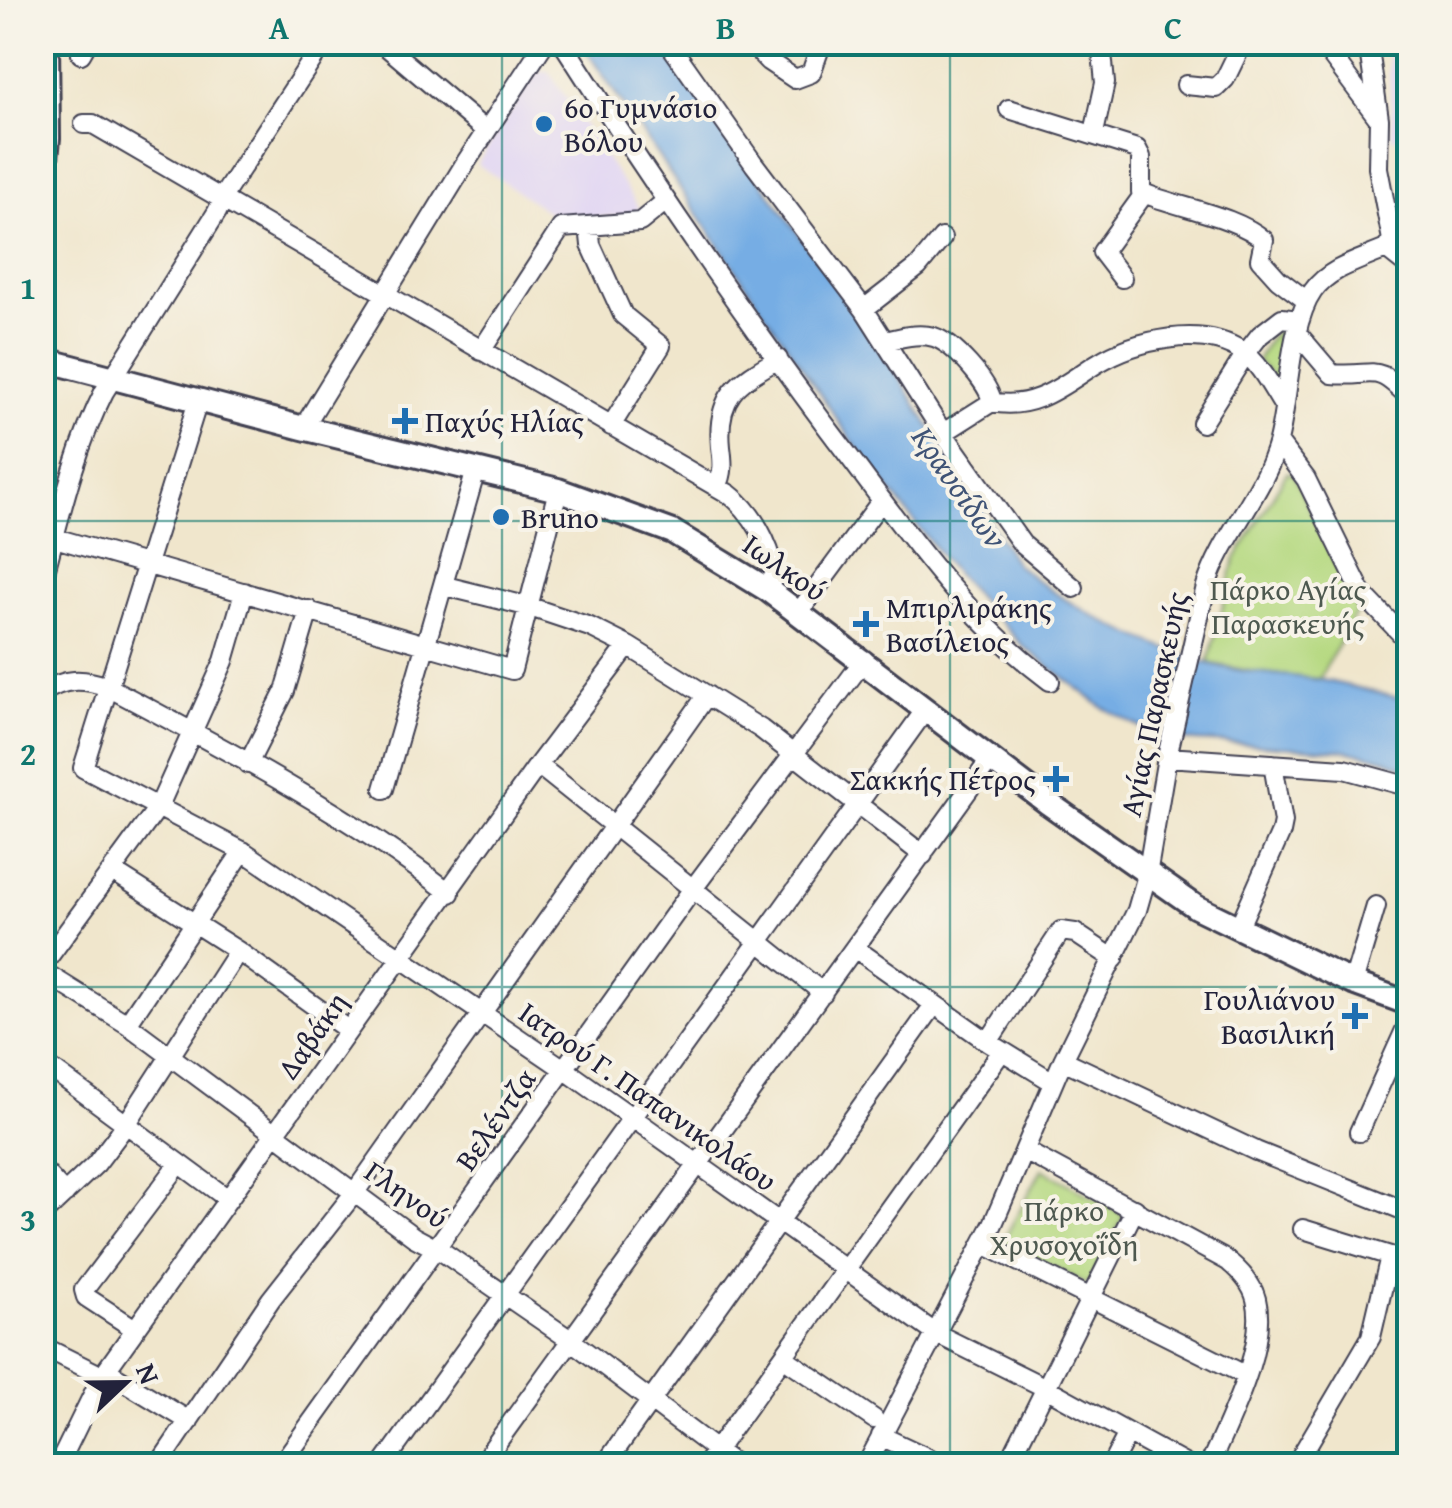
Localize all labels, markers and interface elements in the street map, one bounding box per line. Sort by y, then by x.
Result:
text: A [269,4,290,51]
text: B [716,4,736,51]
text: C [1164,4,1182,51]
place label: 6ο Γυμνάσιο Βόλου [564,85,717,163]
marker: 6ο Γυμνάσιο Βόλου [533,113,555,135]
text: 1 [20,264,36,311]
place label: Παχύς Ηλίας [425,399,584,443]
marker: Παχύς Ηλίας [394,410,416,432]
water label: Κραυσίδων [900,415,1019,558]
place label: Bruno [521,495,599,539]
marker: Bruno [490,506,512,528]
street label: Ιωλκού [734,522,836,612]
park label: Πάρκο Αγίας Παρασκευής [1210,567,1366,645]
place label: Μπιρλιράκης Βασίλειος [886,585,1052,663]
street label: Αγίας Παρασκευής [1108,587,1198,821]
marker: Μπιρλιράκης Βασίλειος [855,613,877,635]
text: 2 [20,730,36,777]
place label: Σακκής Πέτρος [850,757,1036,801]
marker: Σακκής Πέτρος [1045,768,1067,790]
place label: Γουλιάνου Βασιλική [1204,977,1335,1055]
street label: Δαβάκη [266,983,358,1087]
street label: Ιατρού Γ. Παπανικολάου [510,990,786,1202]
marker: Γουλιάνου Βασιλική [1344,1005,1366,1027]
street label: Βελέντζα [444,1059,546,1179]
street label: Γληνού [356,1149,458,1239]
park label: Πάρκο Χρυσοχοΐδη [990,1188,1138,1266]
text: 3 [20,1196,36,1243]
north arrow [75,1333,175,1433]
text: N [126,1357,171,1390]

